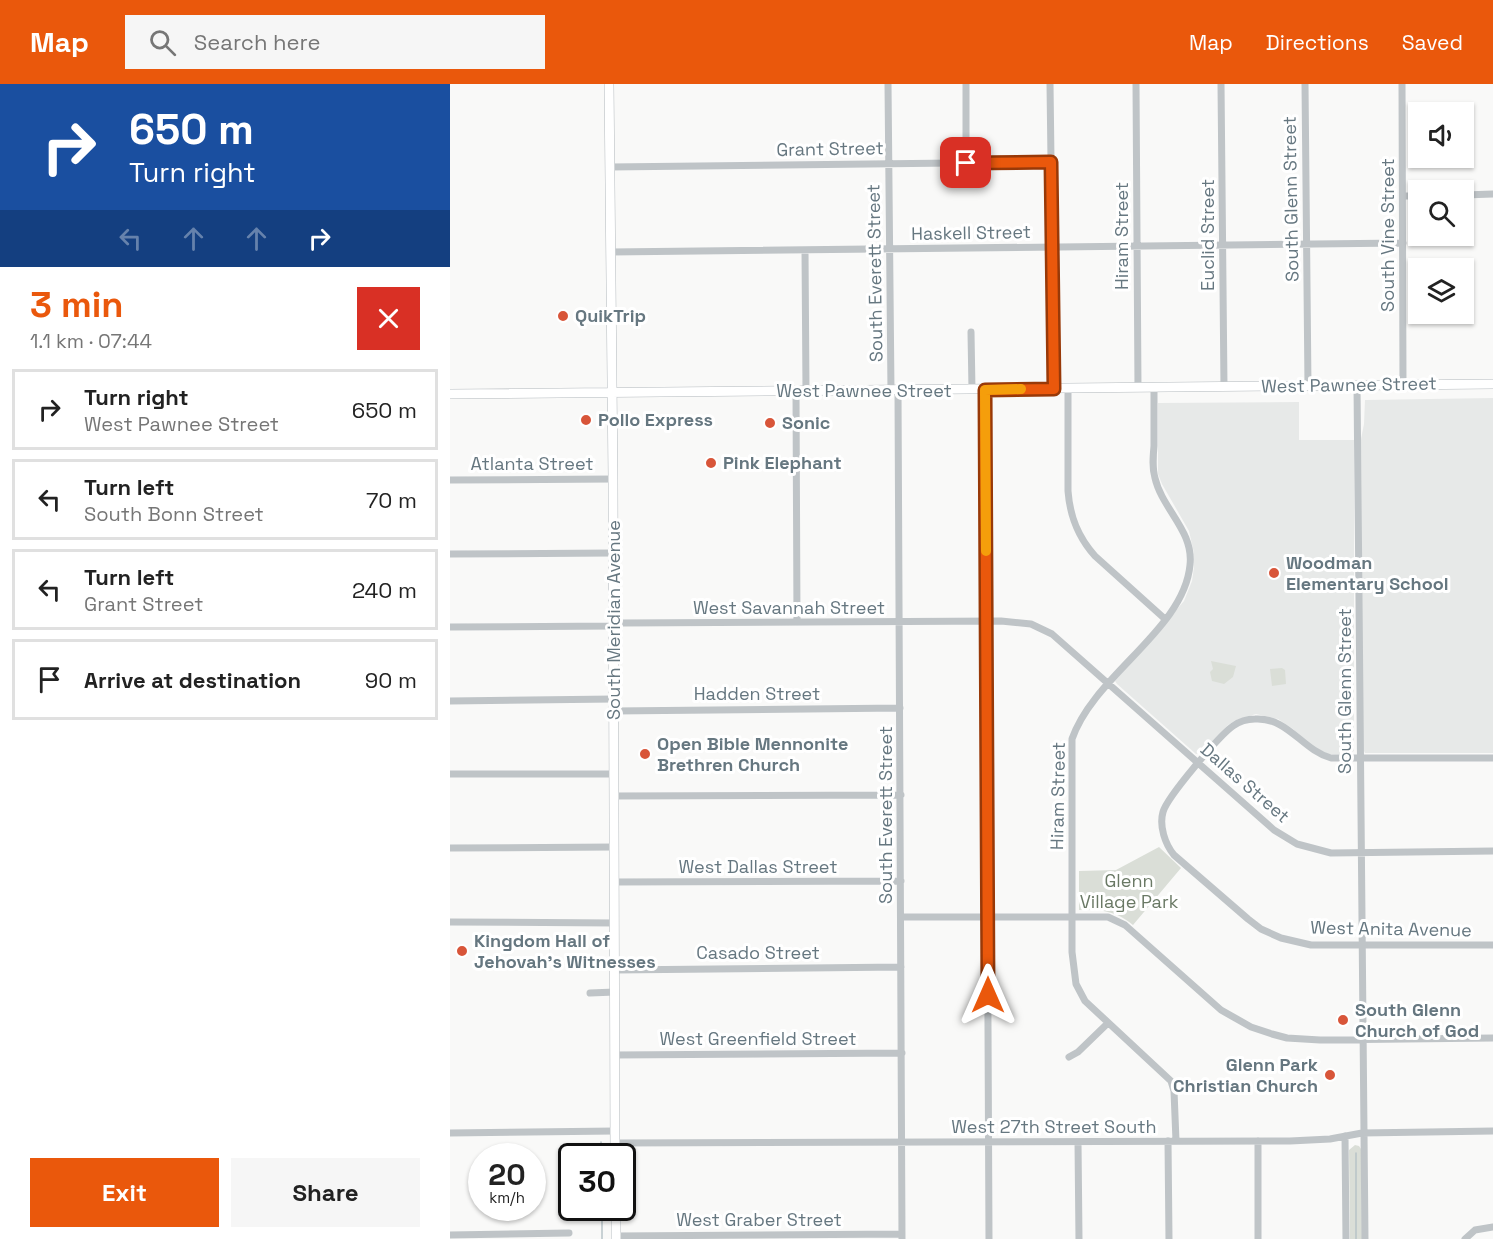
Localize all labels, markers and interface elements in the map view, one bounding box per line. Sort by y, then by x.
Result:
search box [125,15,545,69]
text: Map [30,24,89,60]
icon: search [146,26,179,59]
text: Search here [194,28,321,56]
text: Map [1189,29,1233,56]
text: Directions [1266,29,1369,56]
text: Saved [1402,29,1463,56]
map controls [1408,102,1474,324]
button: sound [1408,102,1474,168]
text: 650 m [129,103,254,156]
icon: right [30,108,108,186]
street label: South Glenn Street [1278,116,1303,282]
street label: Grant Street [776,136,884,161]
pin [940,137,991,188]
icon: arrive [949,146,982,179]
text: Turn right [129,155,256,190]
street label: South Vine Street [1376,158,1399,312]
street label: Euclid Street [1196,179,1219,291]
button: search [1408,180,1474,246]
street label: Hiram Street [1110,182,1133,290]
street label: South Everett Street [861,184,888,362]
street label: Haskell Street [911,220,1031,245]
icon: left [114,222,147,255]
icon: ahead [177,222,210,255]
icon: ahead [240,222,273,255]
icon: right [303,222,336,255]
button: layers [1408,258,1474,324]
text: 3 min [30,282,124,328]
button: close [357,287,420,350]
place label: QuikTrip [575,304,646,327]
marker: QuikTrip [556,309,570,323]
text: 1.1 km · 07:44 [30,328,152,354]
street label: West Pawnee Street [1261,371,1437,398]
street label: West Pawnee Street [776,379,952,402]
text: Turn right [84,383,189,411]
icon: right [33,393,66,426]
text: 650 m [352,396,417,424]
place label: Pollo Express [598,408,713,431]
text: West Pawnee Street [84,411,279,437]
place label: Sonic [782,411,830,434]
marker: Pollo Express [579,413,593,427]
marker: Sonic [763,416,777,430]
place label: Pink Elephant [723,451,842,474]
street label: Atlanta Street [470,452,594,475]
marker: Pink Elephant [704,456,718,470]
text: Turn left [84,473,174,501]
icon: left [33,483,66,516]
text: 70 m [366,486,417,514]
text: South Bonn Street [84,501,264,527]
street label: South Meridian Avenue [602,520,625,720]
place label: Woodman Elementary School [1286,551,1449,595]
text: Turn left [84,563,174,591]
marker: Woodman Elementary School [1267,566,1281,580]
icon: left [33,573,66,606]
text: 240 m [352,576,417,604]
text: Grant Street [84,591,203,617]
street label: West Savannah Street [693,596,885,619]
street label: South Glenn Street [1333,608,1356,774]
icon: arrive [33,663,66,696]
text: Arrive at destination [84,666,301,694]
text: 90 m [365,666,417,694]
street label: Hadden Street [694,682,820,705]
street label: South Everett Street [874,726,897,904]
place label: Open Bible Mennonite Brethren Church [657,732,848,776]
street label: Dallas Street [1196,738,1295,828]
street label: Hiram Street [1045,742,1070,850]
marker: Open Bible Mennonite Brethren Church [638,747,652,761]
street label: West Dallas Street [679,855,837,878]
park label: Glenn Village Park [1080,869,1179,913]
street label: West Anita Avenue [1310,916,1472,941]
place label: Kingdom Hall of Jehovah's Witnesses [474,929,656,973]
street label: Casado Street [696,941,820,964]
marker: Kingdom Hall of Jehovah's Witnesses [455,944,469,958]
position arrow [956,963,1020,1027]
place label: South Glenn Church of God [1355,998,1479,1042]
marker: South Glenn Church of God [1336,1013,1350,1027]
street label: West Greenfield Street [660,1027,857,1050]
place label: Glenn Park Christian Church [1173,1053,1318,1097]
marker: Glenn Park Christian Church [1323,1068,1337,1082]
street label: West 27th Street South [951,1115,1157,1138]
speed limit sign: 30 [558,1143,636,1221]
text: 20 [488,1155,526,1194]
button: Exit [30,1158,219,1227]
button: Share [231,1158,420,1227]
text: km/h [489,1188,525,1207]
street label: West Graber Street [676,1208,842,1231]

